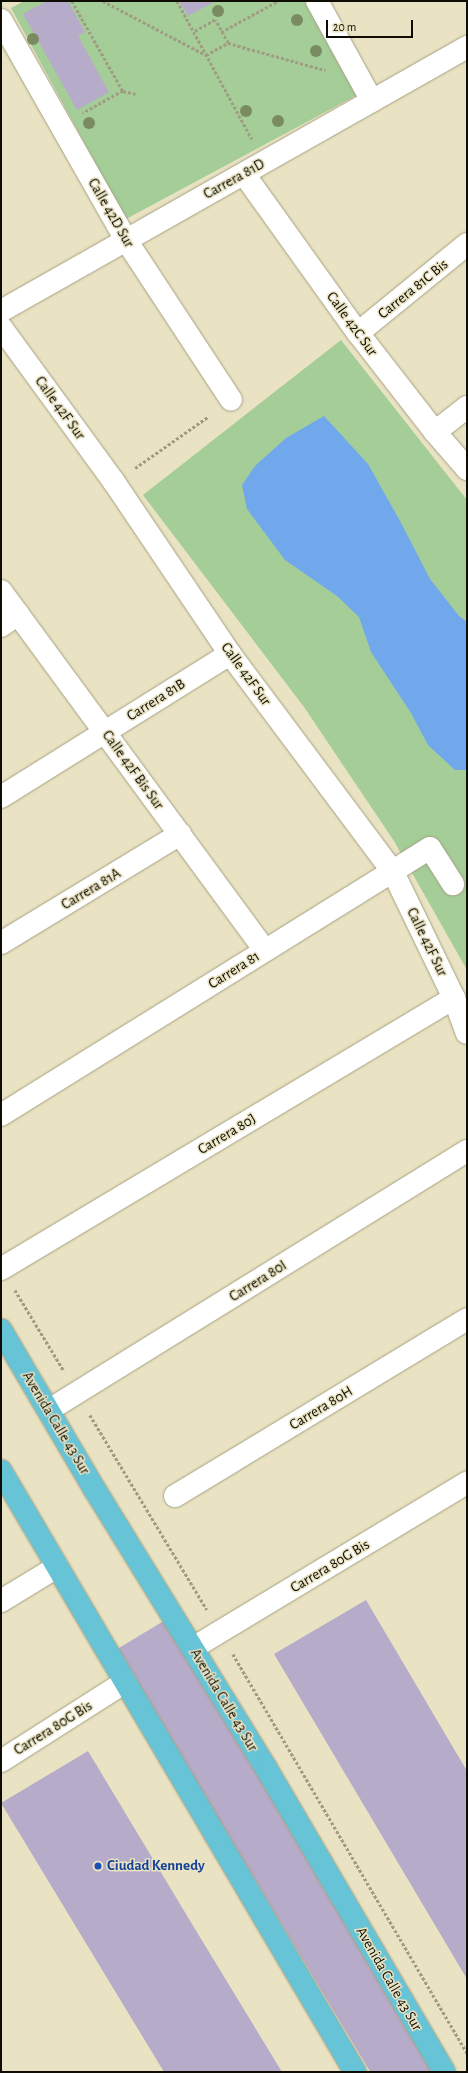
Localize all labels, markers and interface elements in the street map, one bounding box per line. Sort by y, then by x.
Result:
scale bar [328,12,415,38]
text: 20 m [333,21,356,33]
street label: Carrera 81D [200,155,268,203]
street label: Calle 42D Sur [84,175,138,251]
street label: Carrera 81C Bis [374,255,452,323]
street label: Calle 42C Sur [323,288,381,360]
street label: Calle 42F Sur [31,373,89,443]
street label: Calle 42F Sur [217,639,275,709]
street label: Carrera 81B [123,675,189,725]
street label: Calle 42F Bis Sur [98,727,168,813]
street label: Carrera 81A [58,864,124,914]
street label: Calle 42F Sur [403,905,451,979]
street label: Carrera 81 [205,947,263,993]
street label: Carrera 80J [195,1110,259,1158]
street label: Carrera 80I [226,1256,290,1306]
street label: Avenida Calle 43 Sur [18,1368,94,1478]
street label: Carrera 80H [286,1382,356,1434]
street label: Carrera 80G Bis [287,1535,373,1597]
street label: Avenida Calle 43 Sur [186,1645,262,1755]
street label: Carrera 80G Bis [10,1697,96,1759]
place label: Ciudad Kennedy [107,1857,205,1875]
marker: Ciudad Kennedy [92,1860,104,1872]
street label: Avenida Calle 43 Sur [352,1924,426,2034]

